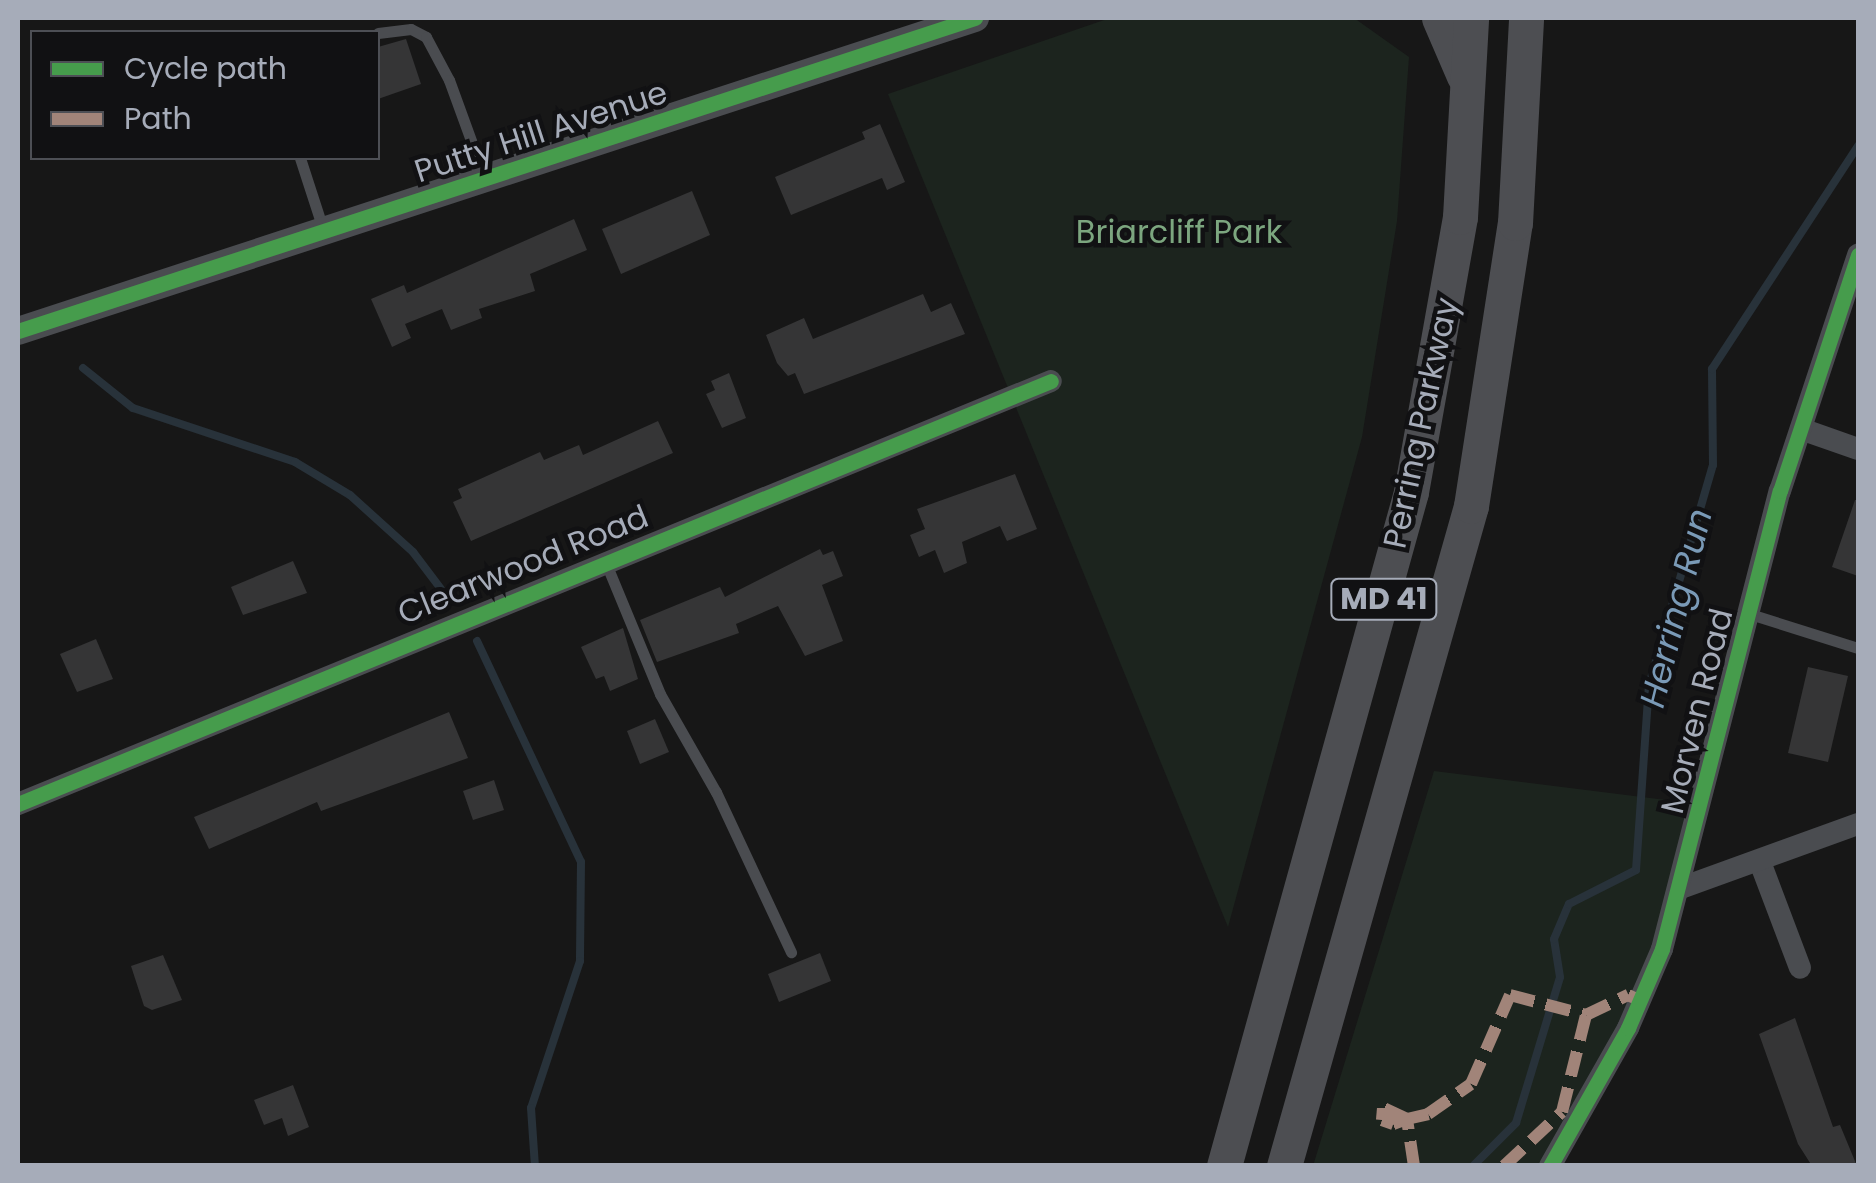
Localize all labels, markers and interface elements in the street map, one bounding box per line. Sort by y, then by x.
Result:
legend [30,30,380,160]
text: Cycle path [124,47,287,90]
street label: Putty Hill Avenue [410,73,672,191]
text: Path [124,97,192,140]
park label: Briarcliff Park [1076,213,1282,251]
street label: Perring Parkway [1376,294,1466,552]
street label: Clearwood Road [392,497,654,633]
water label: Herring Run [1631,504,1721,712]
road number: MD 41 [1329,574,1439,624]
street label: Morven Road [1653,604,1741,818]

